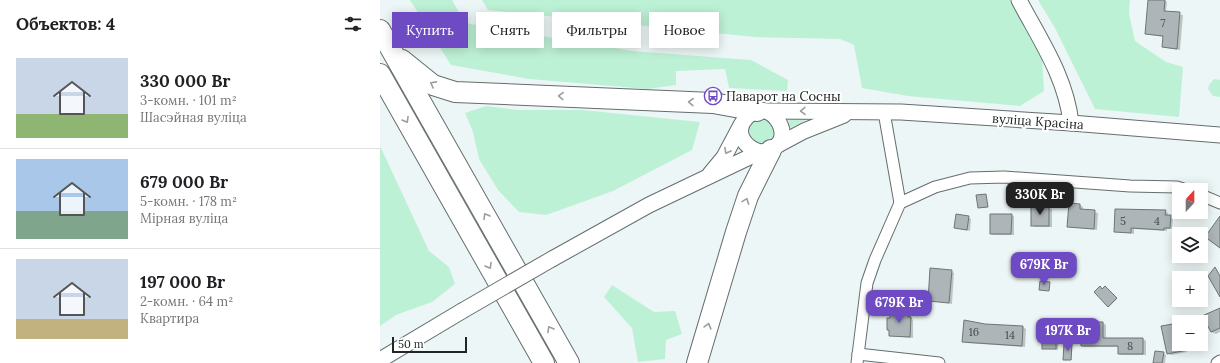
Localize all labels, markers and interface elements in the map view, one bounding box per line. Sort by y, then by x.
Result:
chip: Купить [392,12,468,48]
chip: Снять [476,12,544,48]
chip: Фильтры [552,12,641,48]
chip: Новое [649,12,719,48]
text: Объектов: 4 [16,13,115,35]
icon: filters [342,13,364,35]
house number: 7 [1160,16,1166,30]
text: 330 000 Br [140,70,230,92]
icon: home [48,74,96,122]
one-way arrow [430,81,437,89]
bus stop icon: Паварот на Сосны [703,86,723,106]
place label: Паварот на Сосны [726,88,841,105]
text: 3-комн. · 101 m² [140,92,237,109]
one-way arrow [558,92,564,101]
one-way arrow [688,98,694,106]
one-way arrow [800,107,806,115]
text: Шасэйная вуліца [140,109,247,126]
street label: вуліца Красіна [992,110,1085,133]
one-way arrow [402,116,409,123]
one-way arrow [724,147,732,154]
text: 679 000 Br [140,171,228,193]
icon: home [48,175,96,223]
pin: 330K Br [1003,182,1077,216]
north arrow [1172,183,1208,219]
map controls [1172,183,1208,351]
text: 330K Br [1015,186,1065,203]
text: 5-комн. · 178 m² [140,193,237,210]
one-way arrow [742,198,750,205]
text: Мірная вуліца [140,210,228,227]
one-way arrow [483,213,490,220]
house number: 5 [1120,214,1126,228]
house number: 4 [1154,214,1160,228]
button: layers [1172,227,1208,263]
pin: 679K Br [1007,252,1081,286]
text: 679K Br [1020,256,1068,273]
one-way arrow [485,262,492,269]
text: 197 000 Br [140,271,225,293]
button: + [1172,271,1208,307]
icon: home [48,275,96,323]
pin: 679K Br [862,290,936,324]
text: 2-комн. · 64 m² [140,293,233,310]
text: 679K Br [875,294,923,311]
text: Квартира [140,310,199,327]
button: − [1172,315,1208,351]
pin: 197K Br [1031,318,1105,352]
one-way arrow [703,322,712,329]
text: 197K Br [1045,322,1091,339]
house number: 16 [969,325,979,339]
one-way arrow [548,326,555,333]
house number: 14 [1005,328,1015,342]
scale bar [392,335,467,354]
text: 50 m [398,337,424,351]
house number: 8 [1127,339,1133,353]

